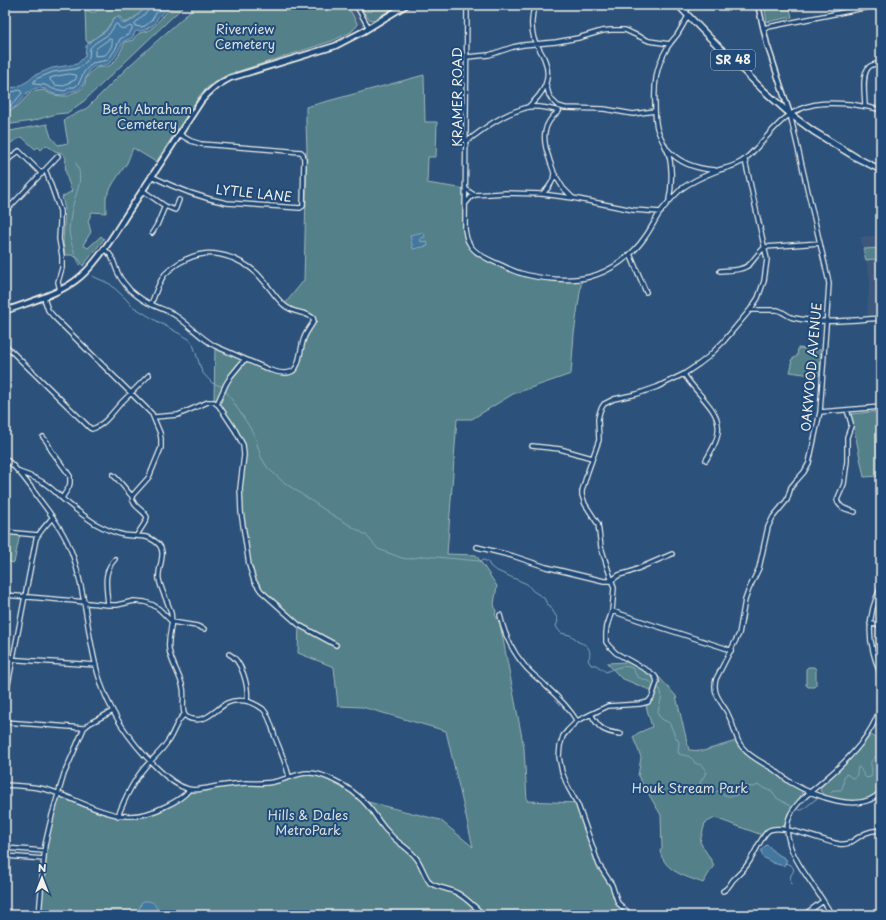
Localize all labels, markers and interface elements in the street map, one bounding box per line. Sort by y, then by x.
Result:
park label: Riverview Cemetery [215,19,275,53]
street label: KRAMER ROAD [447,47,466,147]
road number: SR 48 [711,50,755,70]
park label: Beth Abraham Cemetery [102,99,192,133]
street label: LYTLE LANE [215,179,293,206]
street label: OAKWOOD AVENUE [795,302,826,432]
park label: Houk Stream Park [632,778,748,797]
park label: Hills & Dales MetroPark [268,805,348,839]
north arrow [22,858,62,898]
text: N [38,859,47,876]

